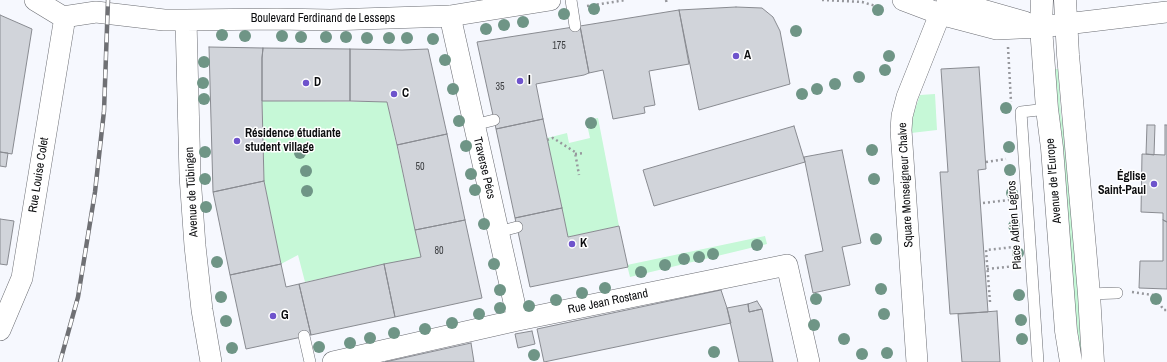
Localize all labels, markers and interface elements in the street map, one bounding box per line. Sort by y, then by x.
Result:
street label: Boulevard Ferdinand de Lesseps [251,12,395,26]
house number: 175 [552,40,566,52]
place label: A [744,49,751,63]
marker: A [731,51,741,61]
place label: I [528,74,531,88]
place label: D [314,76,321,90]
marker: I [515,76,525,86]
marker: D [301,78,311,88]
house number: 35 [495,81,505,93]
place label: C [402,87,409,101]
marker: C [389,89,399,99]
street label: Square Monseigneur Chalve [896,122,916,248]
place label: Résidence étudiante student village [245,127,341,155]
street label: Rue Louise Colet [26,136,52,214]
marker: Résidence étudiante student village [232,136,242,146]
street label: Traverse Pécs [470,136,498,200]
street label: Avenue de l'Europe [1043,138,1065,224]
street label: Avenue de Tübingen [182,147,202,237]
house number: 50 [415,161,425,173]
place label: Église Saint-Paul [1098,170,1146,198]
marker: Église Saint-Paul [1149,179,1159,189]
street label: Place Adrien Legros [1005,180,1025,270]
place label: K [580,237,587,251]
marker: K [567,239,577,249]
house number: 80 [434,245,444,257]
street label: Rue Jean Rostand [567,286,649,318]
place label: G [281,309,289,323]
marker: G [268,311,278,321]

